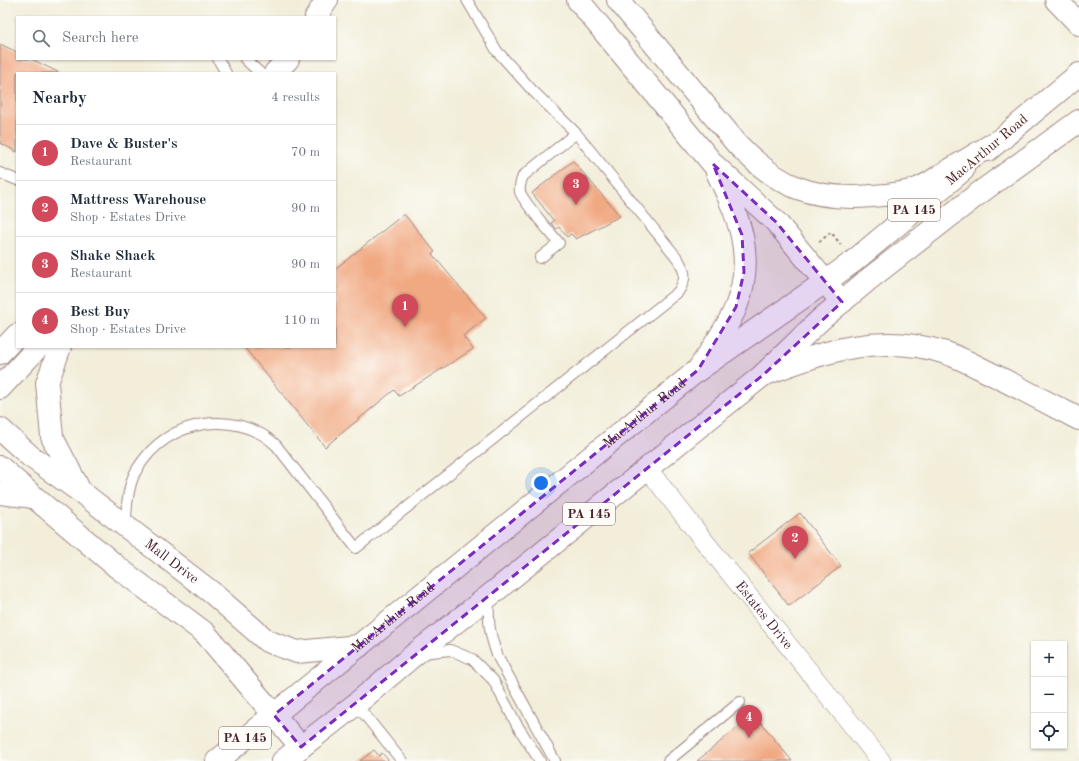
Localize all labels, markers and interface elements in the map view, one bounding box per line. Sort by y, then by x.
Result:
search box [16,16,336,60]
icon: search [30,27,52,49]
text: Search here [62,31,139,46]
text: Nearby [32,90,87,107]
text: 4 results [271,91,320,104]
street label: MacArthur Road [943,112,1031,188]
text: Dave & Buster's [70,137,178,152]
text: 1 [41,146,49,159]
text: 70 m [291,146,320,159]
text: Restaurant [70,155,132,168]
pin: 3 [563,172,589,205]
text: Mattress Warehouse [70,193,206,208]
road number: PA 145 [888,199,940,221]
text: 2 [41,202,49,215]
text: 90 m [291,202,320,215]
text: Shop · Estates Drive [70,211,186,224]
text: Shake Shack [70,249,156,264]
text: 3 [41,258,49,271]
text: 90 m [291,258,320,271]
text: Restaurant [70,267,132,280]
pin: 1 [392,294,418,327]
text: Best Buy [70,305,131,320]
text: 4 [41,314,49,327]
text: 110 m [283,314,320,327]
text: Shop · Estates Drive [70,323,186,336]
street label: MacArthur Road [601,376,689,451]
your location [531,473,551,493]
road number: PA 145 [563,503,615,525]
pin: 2 [782,526,808,559]
street label: Mall Drive [142,537,201,587]
street label: Estates Drive [733,579,795,652]
street label: MacArthur Road [349,580,437,655]
map controls [1031,641,1067,749]
button: + [1031,641,1067,677]
button: − [1031,677,1067,713]
pin: 4 [736,705,762,738]
button: locate [1031,713,1067,749]
road number: PA 145 [219,727,271,749]

